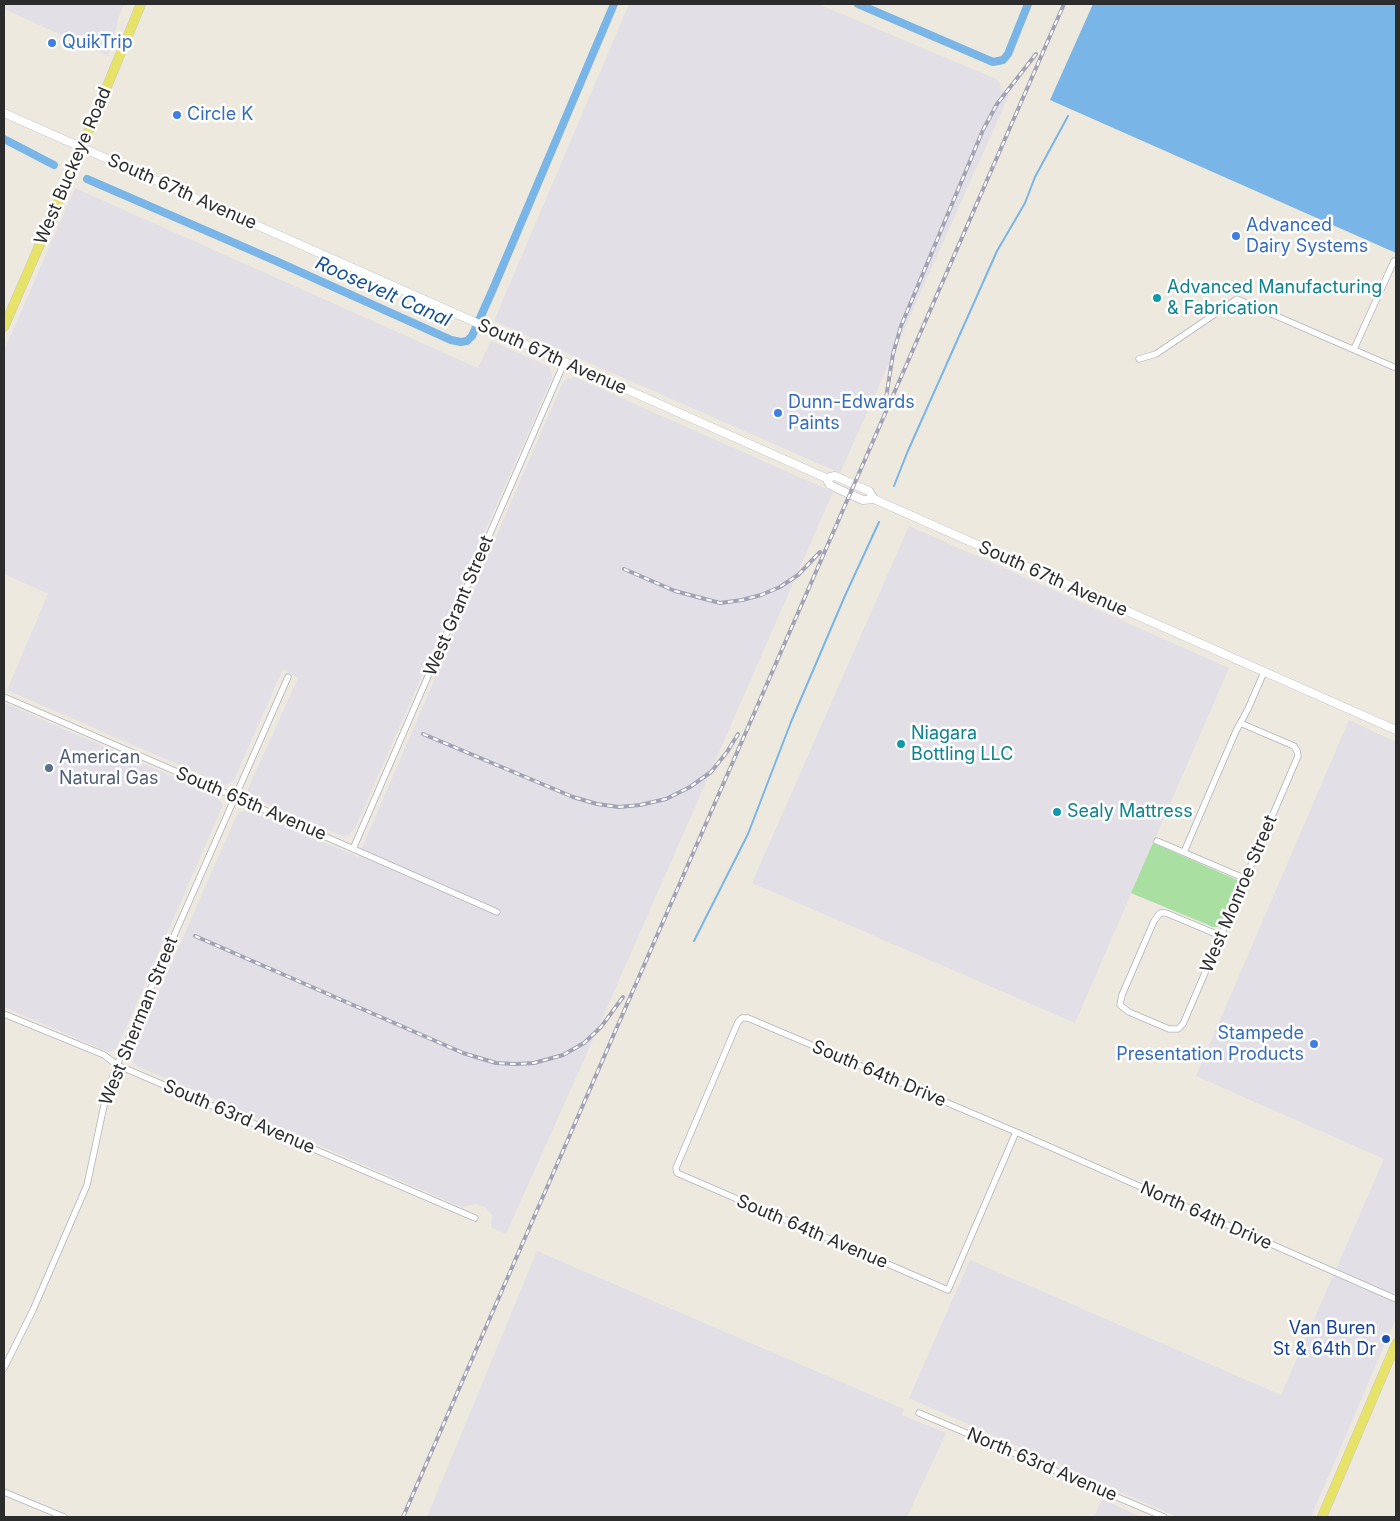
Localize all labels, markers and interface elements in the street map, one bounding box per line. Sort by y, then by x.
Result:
place label: QuikTrip [62,32,133,54]
marker: QuikTrip [46,37,58,49]
street label: West Buckeye Road [30,84,116,248]
place label: Circle K [187,104,253,126]
marker: Circle K [171,109,183,121]
street label: South 67th Avenue [104,149,260,235]
place label: Advanced Dairy Systems [1246,215,1368,258]
marker: Advanced Dairy Systems [1230,230,1242,242]
water label: Roosevelt Canal [312,252,454,332]
place label: Advanced Manufacturing & Fabrication [1167,277,1382,320]
marker: Advanced Manufacturing & Fabrication [1151,292,1163,304]
street label: South 67th Avenue [474,314,630,400]
place label: Dunn-Edwards Paints [788,392,915,434]
marker: Dunn-Edwards Paints [772,407,784,419]
street label: West Grant Street [420,533,498,679]
street label: South 67th Avenue [975,536,1131,622]
place label: Niagara Bottling LLC [911,723,1013,766]
marker: Niagara Bottling LLC [895,738,907,750]
place label: American Natural Gas [59,747,159,790]
marker: American Natural Gas [43,762,55,774]
street label: South 65th Avenue [172,763,330,845]
place label: Sealy Mattress [1067,801,1193,823]
marker: Sealy Mattress [1051,806,1063,818]
street label: West Monroe Street [1196,812,1282,976]
street label: West Sherman Street [95,934,183,1108]
place label: Stampede Presentation Products [1116,1023,1304,1066]
street label: South 64th Drive [809,1036,949,1112]
marker: Stampede Presentation Products [1308,1038,1320,1050]
street label: South 63rd Avenue [160,1075,318,1159]
street label: North 64th Drive [1137,1177,1275,1255]
street label: South 64th Avenue [733,1190,891,1274]
place label: Van Buren St & 64th Dr [1273,1318,1376,1360]
marker: Van Buren St & 64th Dr [1380,1333,1392,1345]
street label: North 63rd Avenue [964,1424,1120,1506]

